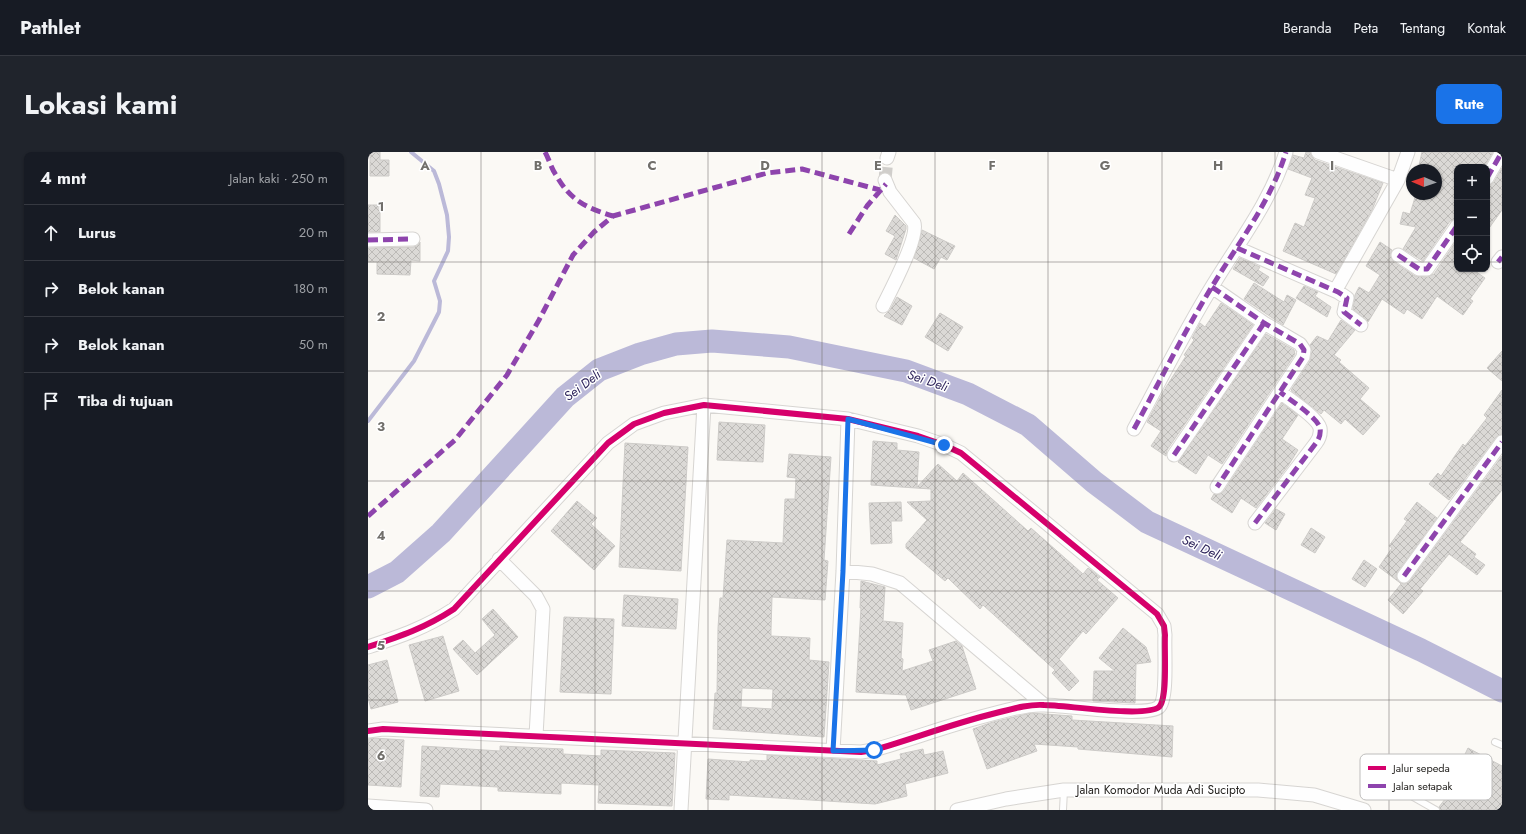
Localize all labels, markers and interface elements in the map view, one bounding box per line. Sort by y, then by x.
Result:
text: Pathlet [20,14,80,41]
text: Beranda [1283,18,1332,38]
text: Peta [1354,18,1378,38]
text: Tentang [1400,18,1445,38]
text: Kontak [1467,18,1506,38]
text: Lokasi kami [24,84,177,125]
button: Rute [1436,84,1502,124]
text: A [419,156,430,175]
text: B [534,156,543,175]
text: C [647,156,657,175]
text: D [760,156,770,175]
text: E [874,156,882,175]
text: F [988,156,996,175]
text: G [1100,156,1111,175]
text: H [1213,156,1223,175]
text: I [1330,156,1334,175]
north arrow [1406,164,1442,200]
map controls [1454,164,1490,272]
button: + [1454,164,1490,200]
text: 4 mnt [40,166,86,190]
text: Jalan kaki · 250 m [229,169,328,188]
text: 1 [378,197,384,216]
button: − [1454,200,1490,236]
icon: ahead [40,222,62,244]
text: Lurus [78,222,116,244]
text: 20 m [299,223,328,242]
button: locate [1454,236,1490,272]
icon: right [40,278,62,300]
text: Belok kanan [78,278,165,300]
text: 180 m [293,279,328,298]
text: 2 [377,307,385,326]
icon: right [40,334,62,356]
text: Belok kanan [78,334,165,356]
text: 50 m [299,335,328,354]
water label: Sei Deli [560,365,605,406]
water label: Sei Deli [905,365,951,397]
icon: arrive [40,390,62,412]
text: Tiba di tujuan [78,390,173,412]
text: 3 [377,417,385,436]
route end [935,436,953,454]
text: 4 [376,526,386,545]
water label: Sei Deli [1179,530,1225,565]
text: 5 [377,636,385,655]
route start [865,741,883,759]
text: 6 [377,746,386,765]
legend [1360,754,1492,800]
text: Jalur sepeda [1391,760,1450,776]
text: Jalan setapak [1391,778,1452,794]
street label: Jalan Komodor Muda Adi Sucipto [1075,781,1246,799]

